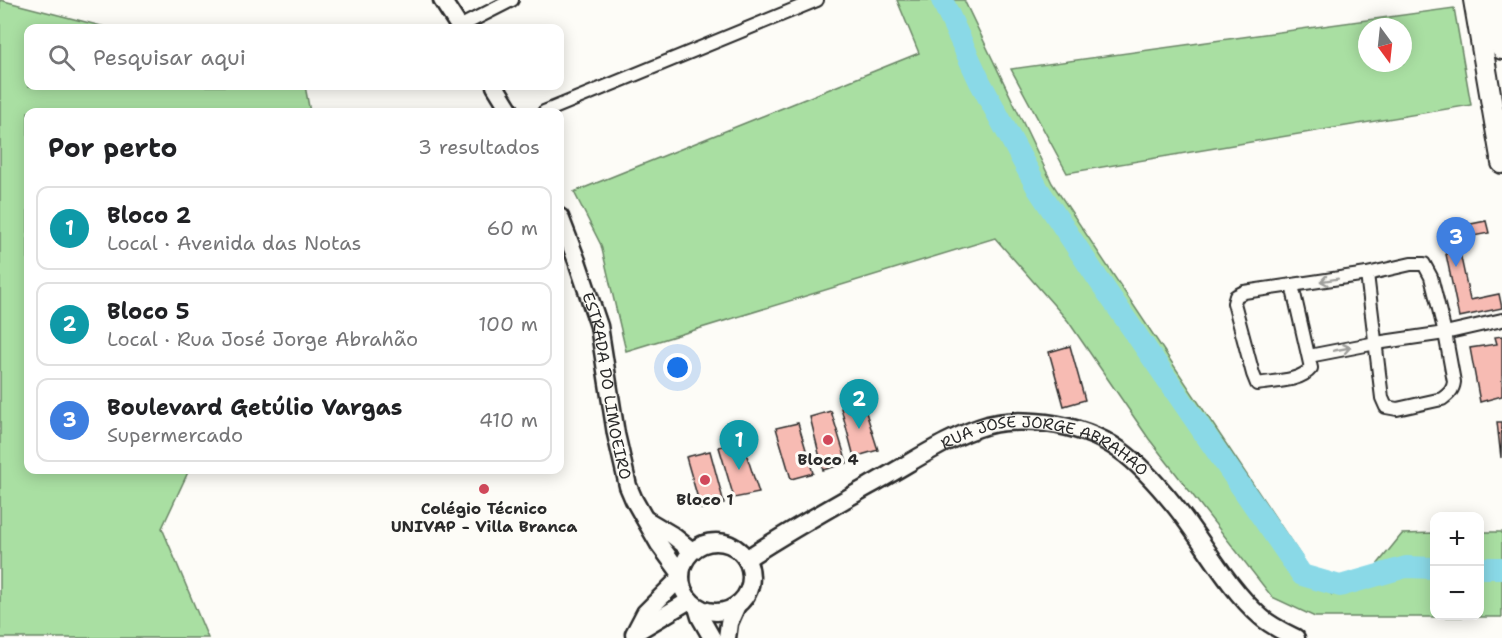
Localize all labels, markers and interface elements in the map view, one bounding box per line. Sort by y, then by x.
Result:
north arrow [1358,18,1412,72]
search box [24,24,564,90]
icon: search [45,41,78,74]
text: Pesquisar aqui [93,43,246,72]
text: Por perto [48,130,177,165]
text: 3 resultados [418,134,540,160]
text: Bloco 2 [107,201,191,230]
text: 1 [65,215,74,241]
text: 60 m [486,215,538,241]
pin: 3 [1436,218,1476,267]
text: Local · Avenida das Notas [107,230,362,256]
one-way arrow [1320,274,1340,285]
street label: ESTRADA DO LIMOEIRO [578,289,637,482]
text: Bloco 5 [107,297,190,326]
text: 2 [63,311,77,337]
text: 100 m [478,311,538,337]
text: Local · Rua José Jorge Abrahão [107,326,418,352]
one-way arrow [1332,343,1351,354]
your location [663,353,692,382]
pin: 2 [840,380,878,429]
text: Boulevard Getúlio Vargas [107,393,402,422]
text: 3 [63,407,77,433]
text: 410 m [479,407,538,433]
street label: RUA JOSÉ JORGE ABRAHÃO [937,411,1153,480]
pin: 1 [720,420,758,470]
text: Supermercado [107,422,243,448]
marker: Bloco 4 [821,433,835,447]
place label: Bloco 4 [797,449,859,470]
marker: Bloco 1 [698,473,712,487]
marker: Colégio Técnico UNIVAP - Villa Branca [477,482,491,496]
place label: Bloco 1 [676,489,734,510]
place label: Colégio Técnico UNIVAP - Villa Branca [391,498,577,537]
map controls [1430,512,1484,620]
button: + [1430,512,1484,566]
button: − [1430,566,1484,620]

